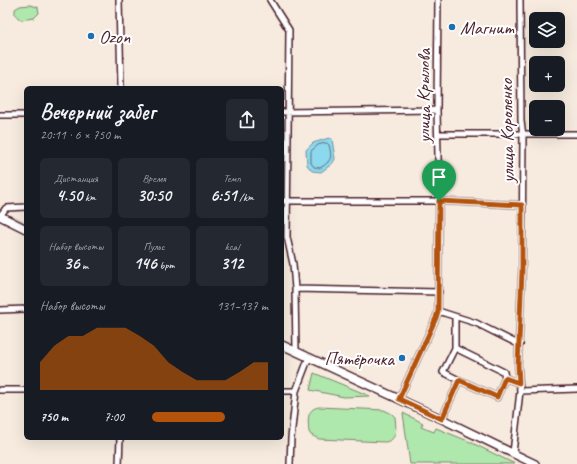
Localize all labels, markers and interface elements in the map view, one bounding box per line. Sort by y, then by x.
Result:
map controls [529,12,565,136]
button: layers [529,12,565,48]
place label: Магнит [460,16,515,40]
marker: Магнит [447,22,457,32]
place label: Ozon [99,25,131,49]
marker: Ozon [86,31,96,41]
street label: улица Крылова [412,48,436,144]
button: + [529,56,565,92]
street label: улица Короленко [494,78,520,184]
text: Вечерний забег [40,98,155,126]
button: share [226,99,268,141]
button: − [529,100,565,136]
text: 20:11 · 6 × 750 m [40,127,121,143]
pin [422,160,456,201]
icon: arrive [428,166,450,188]
text: Дистанция [54,171,98,185]
text: Время [142,171,166,185]
text: Темп [223,171,241,185]
text: 4.50 [56,185,82,206]
text: 30:50 [137,185,171,206]
text: 6:51 [210,185,237,206]
text: km [82,190,96,204]
text: /km [237,190,254,204]
text: Набор высоты [49,239,103,253]
text: Пульс [143,239,165,253]
text: kcal [225,239,239,253]
text: 36 [64,253,79,274]
text: 146 [133,253,157,274]
text: 312 [221,253,243,274]
text: m [79,258,88,272]
text: bpm [157,258,175,272]
text: Набор высоты [40,298,105,314]
text: 131–137 m [217,298,268,314]
place label: Пятёрочка [324,347,395,371]
marker: Пятёрочка [397,353,407,363]
text: 750 m [40,409,68,425]
text: 7:00 [104,409,124,425]

